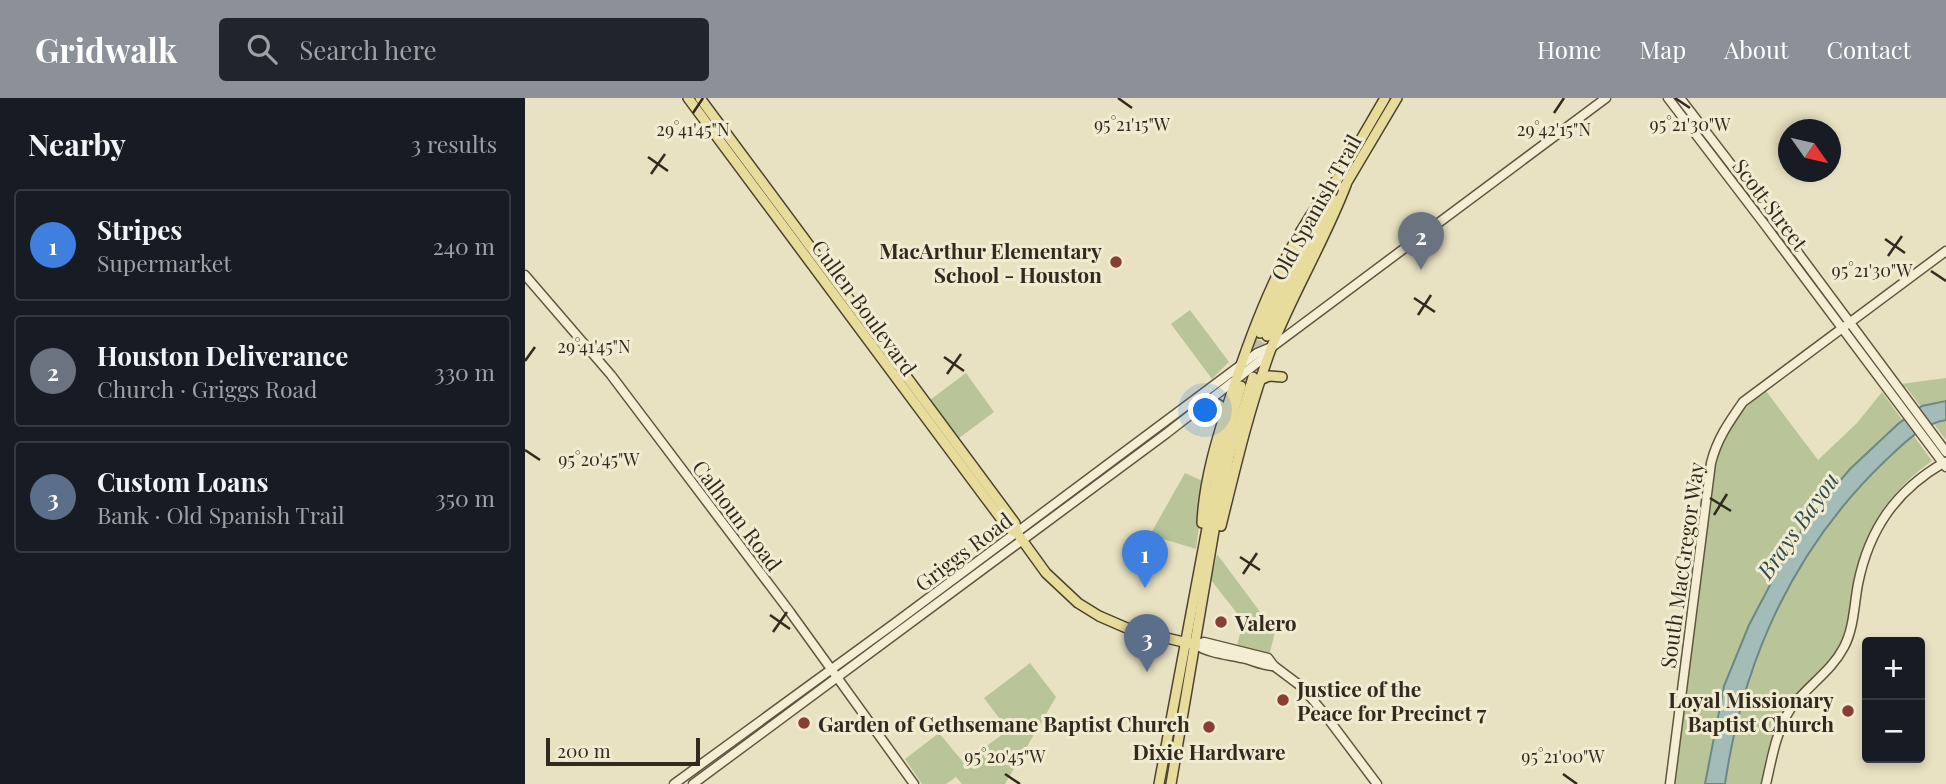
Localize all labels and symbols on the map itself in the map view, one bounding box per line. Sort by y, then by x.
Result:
text: 95°21'15"W [1094,112,1171,136]
text: 95°21'30"W [1650,112,1731,136]
text: 29°41'45"N [656,117,730,141]
text: 29°42'15"N [1517,117,1591,141]
north arrow [1778,119,1841,182]
street label: Old Spanish Trail [1263,129,1367,285]
street label: Scott Street [1727,152,1815,256]
pin: 2 [1398,212,1444,270]
street label: Cullen Boulevard [806,233,924,381]
place label: MacArthur Elementary School - Houston [879,236,1102,288]
marker: MacArthur Elementary School - Houston [1108,254,1124,270]
text: 95°21'30"W [1832,258,1913,282]
text: 29°41'45"N [557,334,631,358]
your location [1188,393,1222,427]
text: 95°20'45"W [558,447,640,471]
street label: Calhoun Road [687,454,789,576]
street label: South MacGregor Way [1653,460,1709,670]
water label: Brays Bayou [1748,466,1845,585]
street label: Griggs Road [909,505,1017,597]
pin: 1 [1122,530,1168,588]
place label: Valero [1234,608,1297,636]
pin: 3 [1124,614,1170,672]
marker: Valero [1213,614,1229,630]
place label: Justice of the Peace for Precinct 7 [1296,674,1487,726]
place label: Loyal Missionary Baptist Church [1668,685,1834,737]
marker: Justice of the Peace for Precinct 7 [1275,692,1291,708]
marker: Loyal Missionary Baptist Church [1840,703,1856,719]
place label: Garden of Gethsemane Baptist Church [818,709,1190,737]
marker: Garden of Gethsemane Baptist Church [796,715,812,731]
marker: Dixie Hardware [1201,719,1217,735]
scale bar [546,735,700,767]
place label: Dixie Hardware [1132,737,1286,765]
text: 95°20'45"W [964,744,1046,768]
text: 95°21'00"W [1521,744,1605,768]

